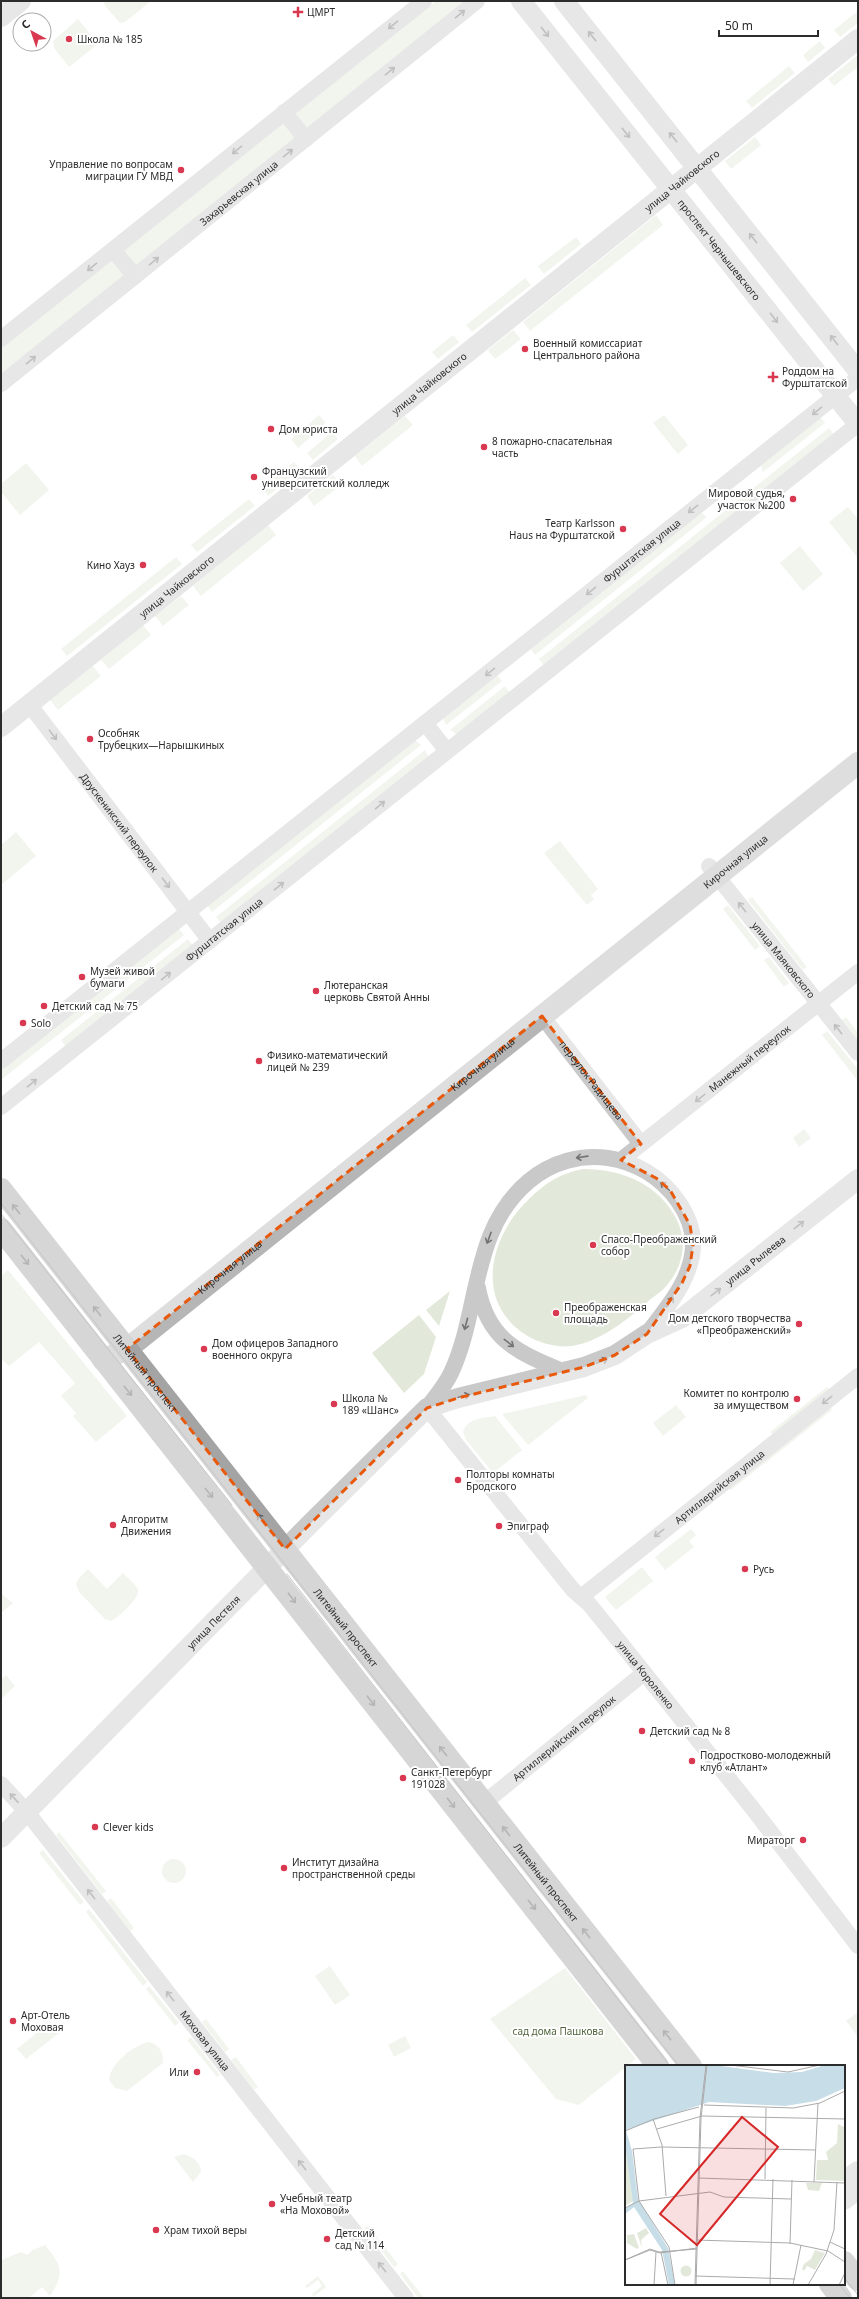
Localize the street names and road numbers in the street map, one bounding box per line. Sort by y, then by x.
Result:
street label: улица Чайковского [641,146,722,215]
street label: Захарьевская улица [197,157,281,229]
street label: проспект Чернышевского [675,196,764,303]
street label: улица Чайковского [389,349,470,418]
street label: Фурштатская улица [600,515,683,586]
street label: улица Чайковского [136,552,217,621]
street label: Друскеникский переулок [77,770,162,875]
street label: Кирочная улица [700,831,770,891]
street label: Фурштатская улица [182,894,266,965]
street label: улица Маяковского [749,919,819,1001]
street label: Манежный переулок [706,1021,794,1095]
street label: Кирочная улица [447,1034,518,1094]
street label: переулок Радищева [556,1038,627,1123]
street label: улица Рылеева [722,1232,788,1288]
street label: Кирочная улица [195,1237,265,1297]
street label: Литейный проспект [110,1331,181,1415]
street label: Артиллерийская улица [671,1446,767,1527]
street label: Литейный проспект [311,1585,382,1670]
street label: улица Пестеля [184,1592,243,1652]
street label: улица Короленко [614,1638,678,1712]
street label: Артиллерийский переулок [509,1692,619,1784]
street label: Литейный проспект [511,1840,582,1925]
street label: Моховая улица [177,2007,233,2074]

